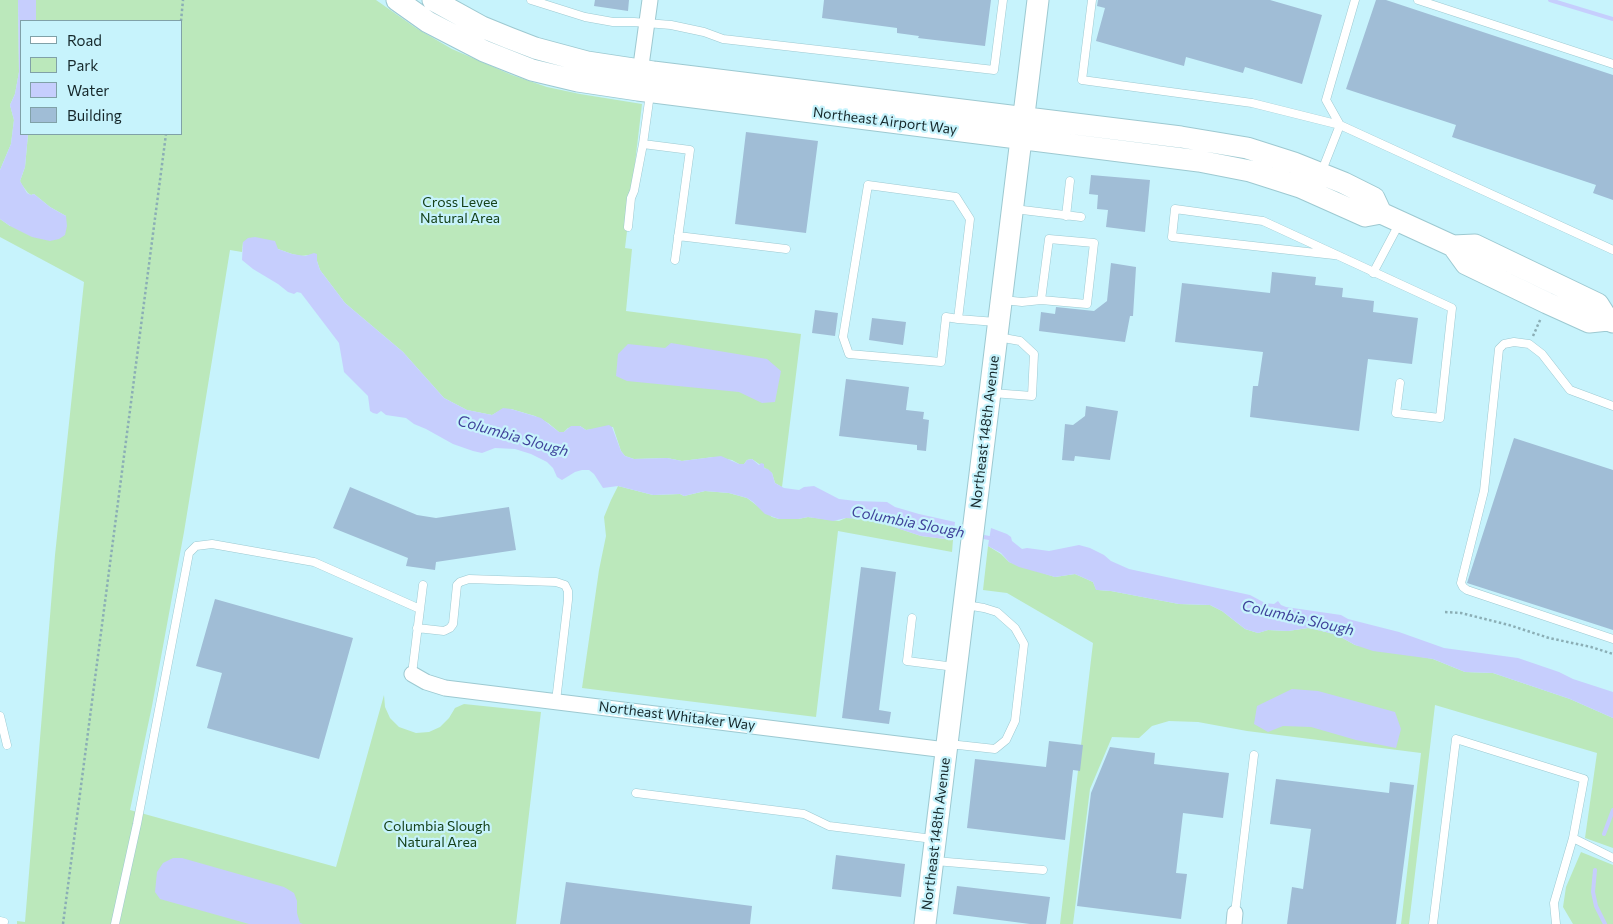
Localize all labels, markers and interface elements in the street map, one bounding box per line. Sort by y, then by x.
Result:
legend [20,20,182,135]
text: Road [67,31,102,49]
text: Park [67,56,98,74]
text: Water [67,81,109,99]
street label: Northeast Airport Way [812,104,958,138]
text: Building [67,106,122,124]
park label: Cross Levee Natural Area [420,194,500,226]
street label: Northeast 148th Avenue [967,355,1003,509]
water label: Columbia Slough [455,412,571,460]
water label: Columbia Slough [850,502,966,542]
water label: Columbia Slough [1240,596,1356,640]
street label: Northeast Whitaker Way [598,698,756,734]
street label: Northeast 148th Avenue [918,757,954,911]
park label: Columbia Slough Natural Area [384,818,490,850]

